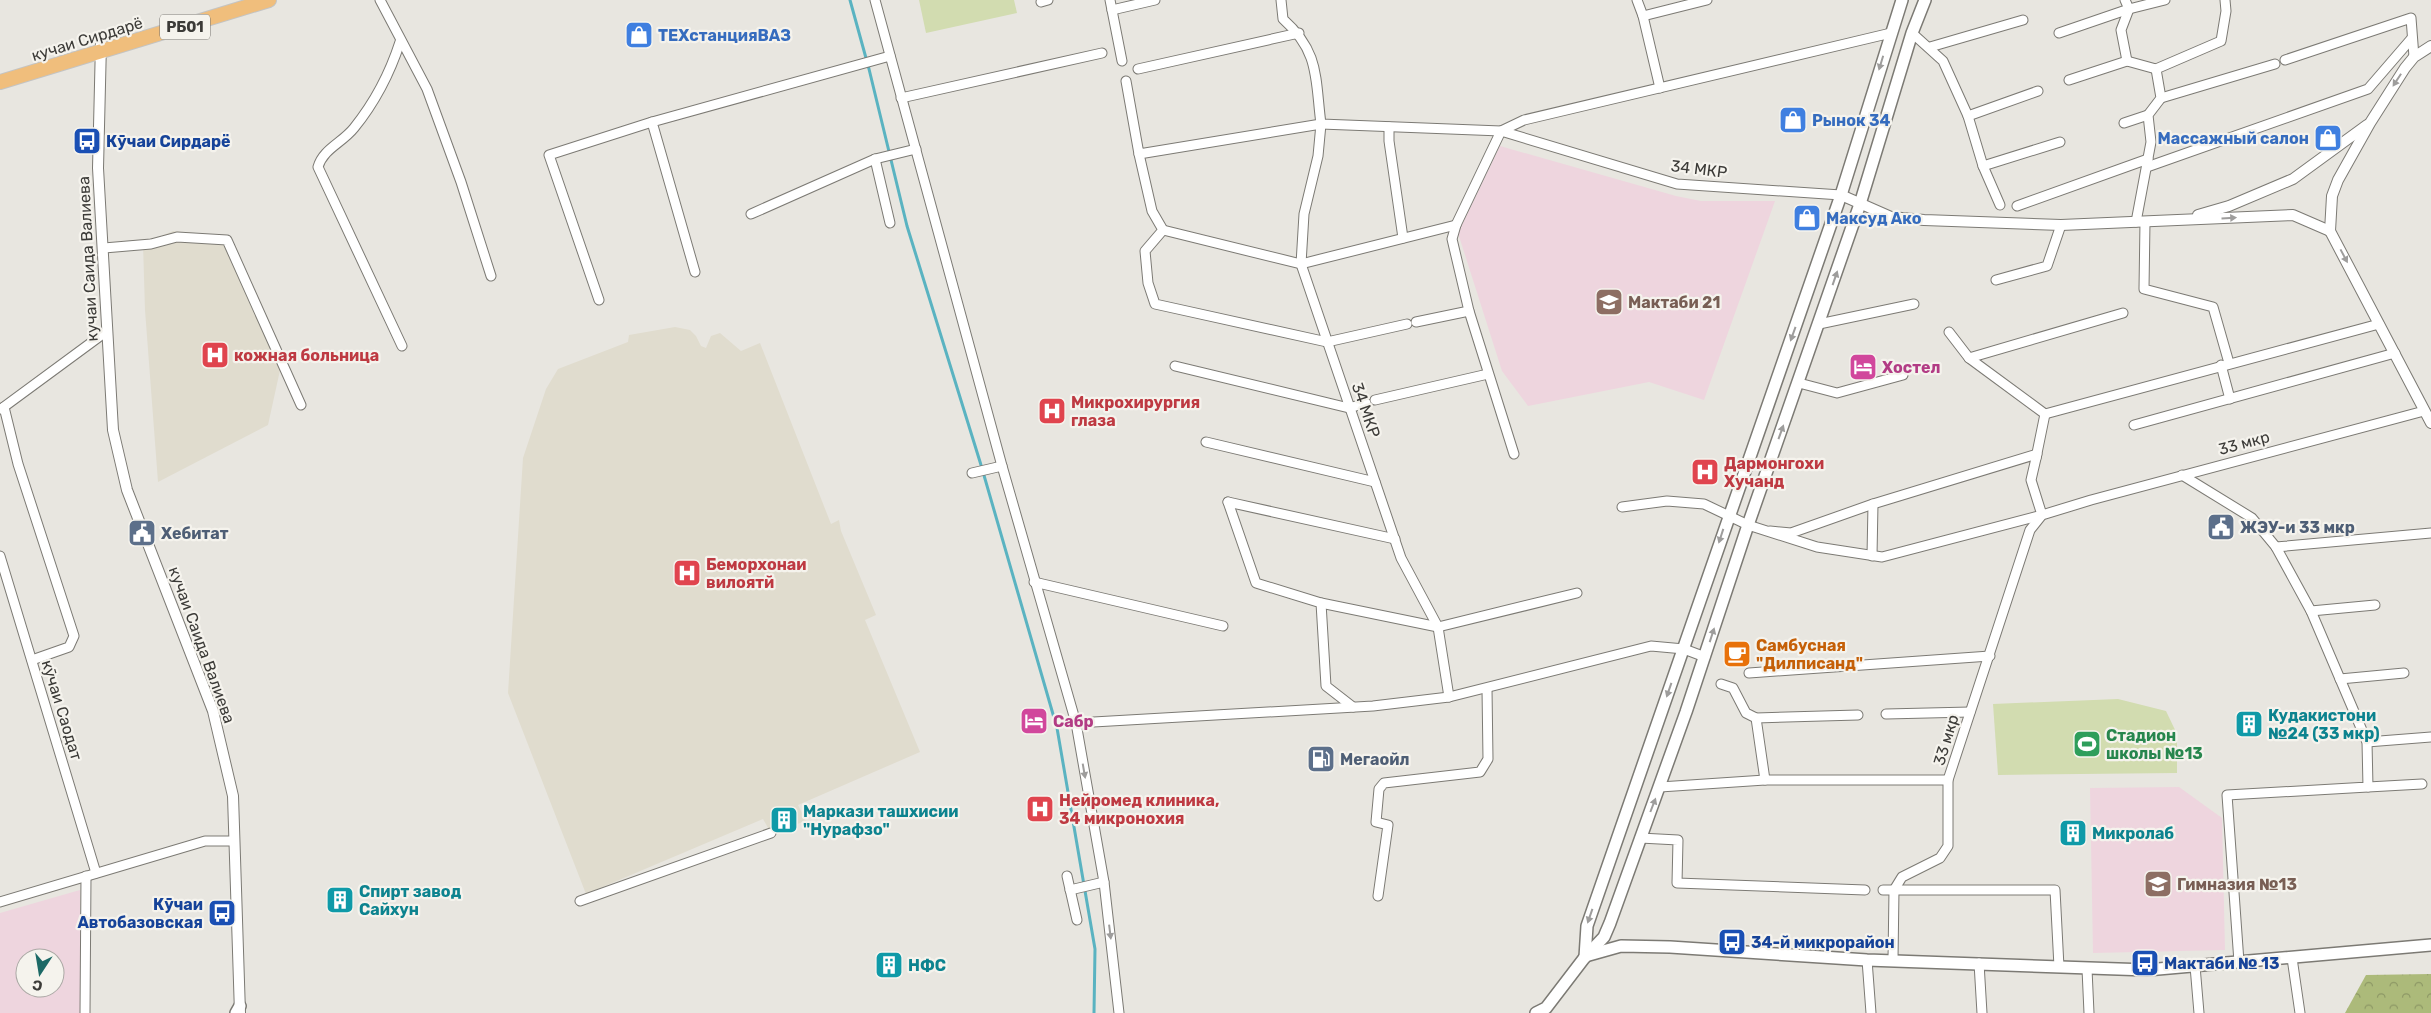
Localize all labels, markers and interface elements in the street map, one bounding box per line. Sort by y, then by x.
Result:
street label: кучаи Сирдарё [29,13,145,65]
road number: РБ01 [160,15,210,40]
shop icon: ТЕХстанцияВАЗ [624,20,654,50]
place label: ТЕХстанцияВАЗ [658,26,791,45]
one-way arrow [1877,55,1885,70]
one-way arrow [2392,73,2402,86]
shop icon: Рынок 34 [1778,105,1808,135]
place label: Рынок 34 [1812,111,1891,130]
shop icon: Массажный салон [2313,123,2343,153]
bus stop icon: Кӯчаи Сирдарё [72,126,102,156]
place label: Массажный салон [2158,129,2309,148]
place label: Кӯчаи Сирдарё [106,132,231,151]
street label: 34 МКР [1670,156,1728,182]
street label: кучаи Саида Валиева [74,176,102,342]
shop icon: Максуд Ако [1792,203,1822,233]
place label: Максуд Ако [1826,209,1922,228]
one-way arrow [2221,213,2237,221]
one-way arrow [2340,249,2348,264]
one-way arrow [1832,271,1839,286]
school or university icon: Мактаби 21 [1594,287,1624,317]
place label: Мактаби 21 [1628,293,1720,312]
one-way arrow [1788,326,1796,341]
hospital icon: кожная больница [200,340,230,370]
place label: кожная больница [234,346,379,365]
hotel icon: Хостел [1848,352,1878,382]
place label: Хостел [1882,358,1940,377]
street label: 34 МКР [1348,380,1384,440]
place label: Микрохирургия глаза [1071,393,1200,430]
hospital icon: Микрохирургия глаза [1037,396,1067,426]
one-way arrow [1778,424,1786,439]
street label: 33 мкр [2216,427,2272,459]
place label: Дармонгохи Хучанд [1724,454,1824,491]
hospital icon: Дармонгохи Хучанд [1690,457,1720,487]
public building icon: ЖЭУ-и 33 мкр [2206,512,2236,542]
public building icon: Хебитат [127,518,157,548]
place label: ЖЭУ-и 33 мкр [2240,518,2355,537]
place label: Хебитат [161,524,229,543]
one-way arrow [1717,529,1724,544]
place label: Беморхонаи вилоятй [706,555,807,592]
hospital icon: Беморхонаи вилоятй [672,558,702,588]
street label: кучаи Саида Валиева [165,564,239,726]
one-way arrow [1708,627,1716,642]
place label: Самбусная "Дилписанд" [1756,636,1863,673]
cafe icon: Самбусная "Дилписанд" [1722,639,1752,669]
street label: кӯчаи Саодат [38,658,86,762]
one-way arrow [1665,683,1672,698]
hotel icon: Сабр [1019,706,1049,736]
place label: Кудакистони №24 (33 мкр) [2268,706,2380,743]
building icon: Кудакистони №24 (33 мкр) [2234,709,2264,739]
place label: Сабр [1053,712,1094,731]
street label: 33 мкр [1929,712,1963,768]
place label: Стадион школы №13 [2106,726,2203,763]
sports icon: Стадион школы №13 [2072,729,2102,759]
fuel station icon: Мегаойл [1306,744,1336,774]
place label: Мегаойл [1340,750,1410,769]
one-way arrow [1081,764,1089,780]
place label: Нейромед клиника, 34 микронохия [1059,791,1219,828]
hospital icon: Нейромед клиника, 34 микронохия [1025,794,1055,824]
one-way arrow [1649,798,1657,812]
place label: Маркази ташхисии "Нурафзо" [803,802,958,839]
building icon: Маркази ташхисии "Нурафзо" [769,805,799,835]
building icon: Микролаб [2058,818,2088,848]
place label: Микролаб [2092,824,2174,843]
school or university icon: Гимназия №13 [2143,869,2173,899]
place label: Гимназия №13 [2177,875,2297,894]
place label: Спирт завод Сайхун [359,882,462,919]
building icon: Спирт завод Сайхун [325,885,355,915]
place label: Кӯчаи Автобазовская [77,895,203,932]
bus stop icon: Кӯчаи Автобазовская [207,898,237,928]
one-way arrow [1586,908,1593,923]
one-way arrow [1106,924,1114,940]
bus stop icon: 34-й микрорайон [1717,927,1747,957]
place label: 34-й микрорайон [1751,933,1895,952]
north arrow [15,948,65,998]
bus stop icon: Мактаби № 13 [2130,948,2160,978]
building icon: НФС [874,950,904,980]
place label: Мактаби № 13 [2164,954,2280,973]
place label: НФС [908,956,946,975]
text: С [31,976,44,995]

